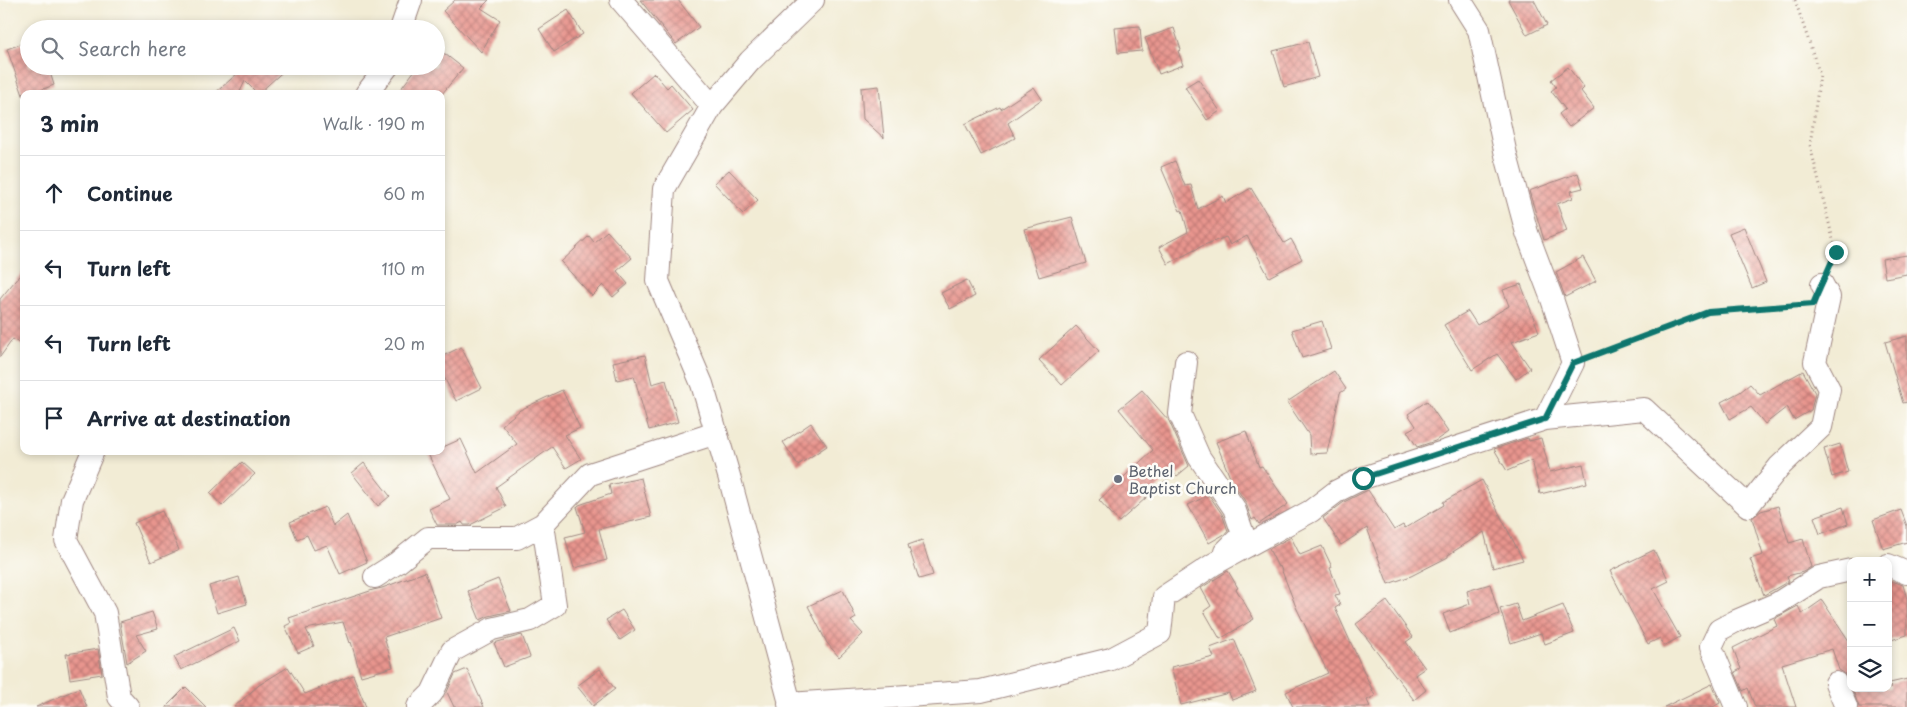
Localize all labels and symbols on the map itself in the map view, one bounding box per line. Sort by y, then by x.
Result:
route end [1825,241,1848,264]
place label: Bethel Baptist Church [1128,459,1237,499]
route start [1352,467,1375,490]
marker: Bethel Baptist Church [1112,473,1124,485]

